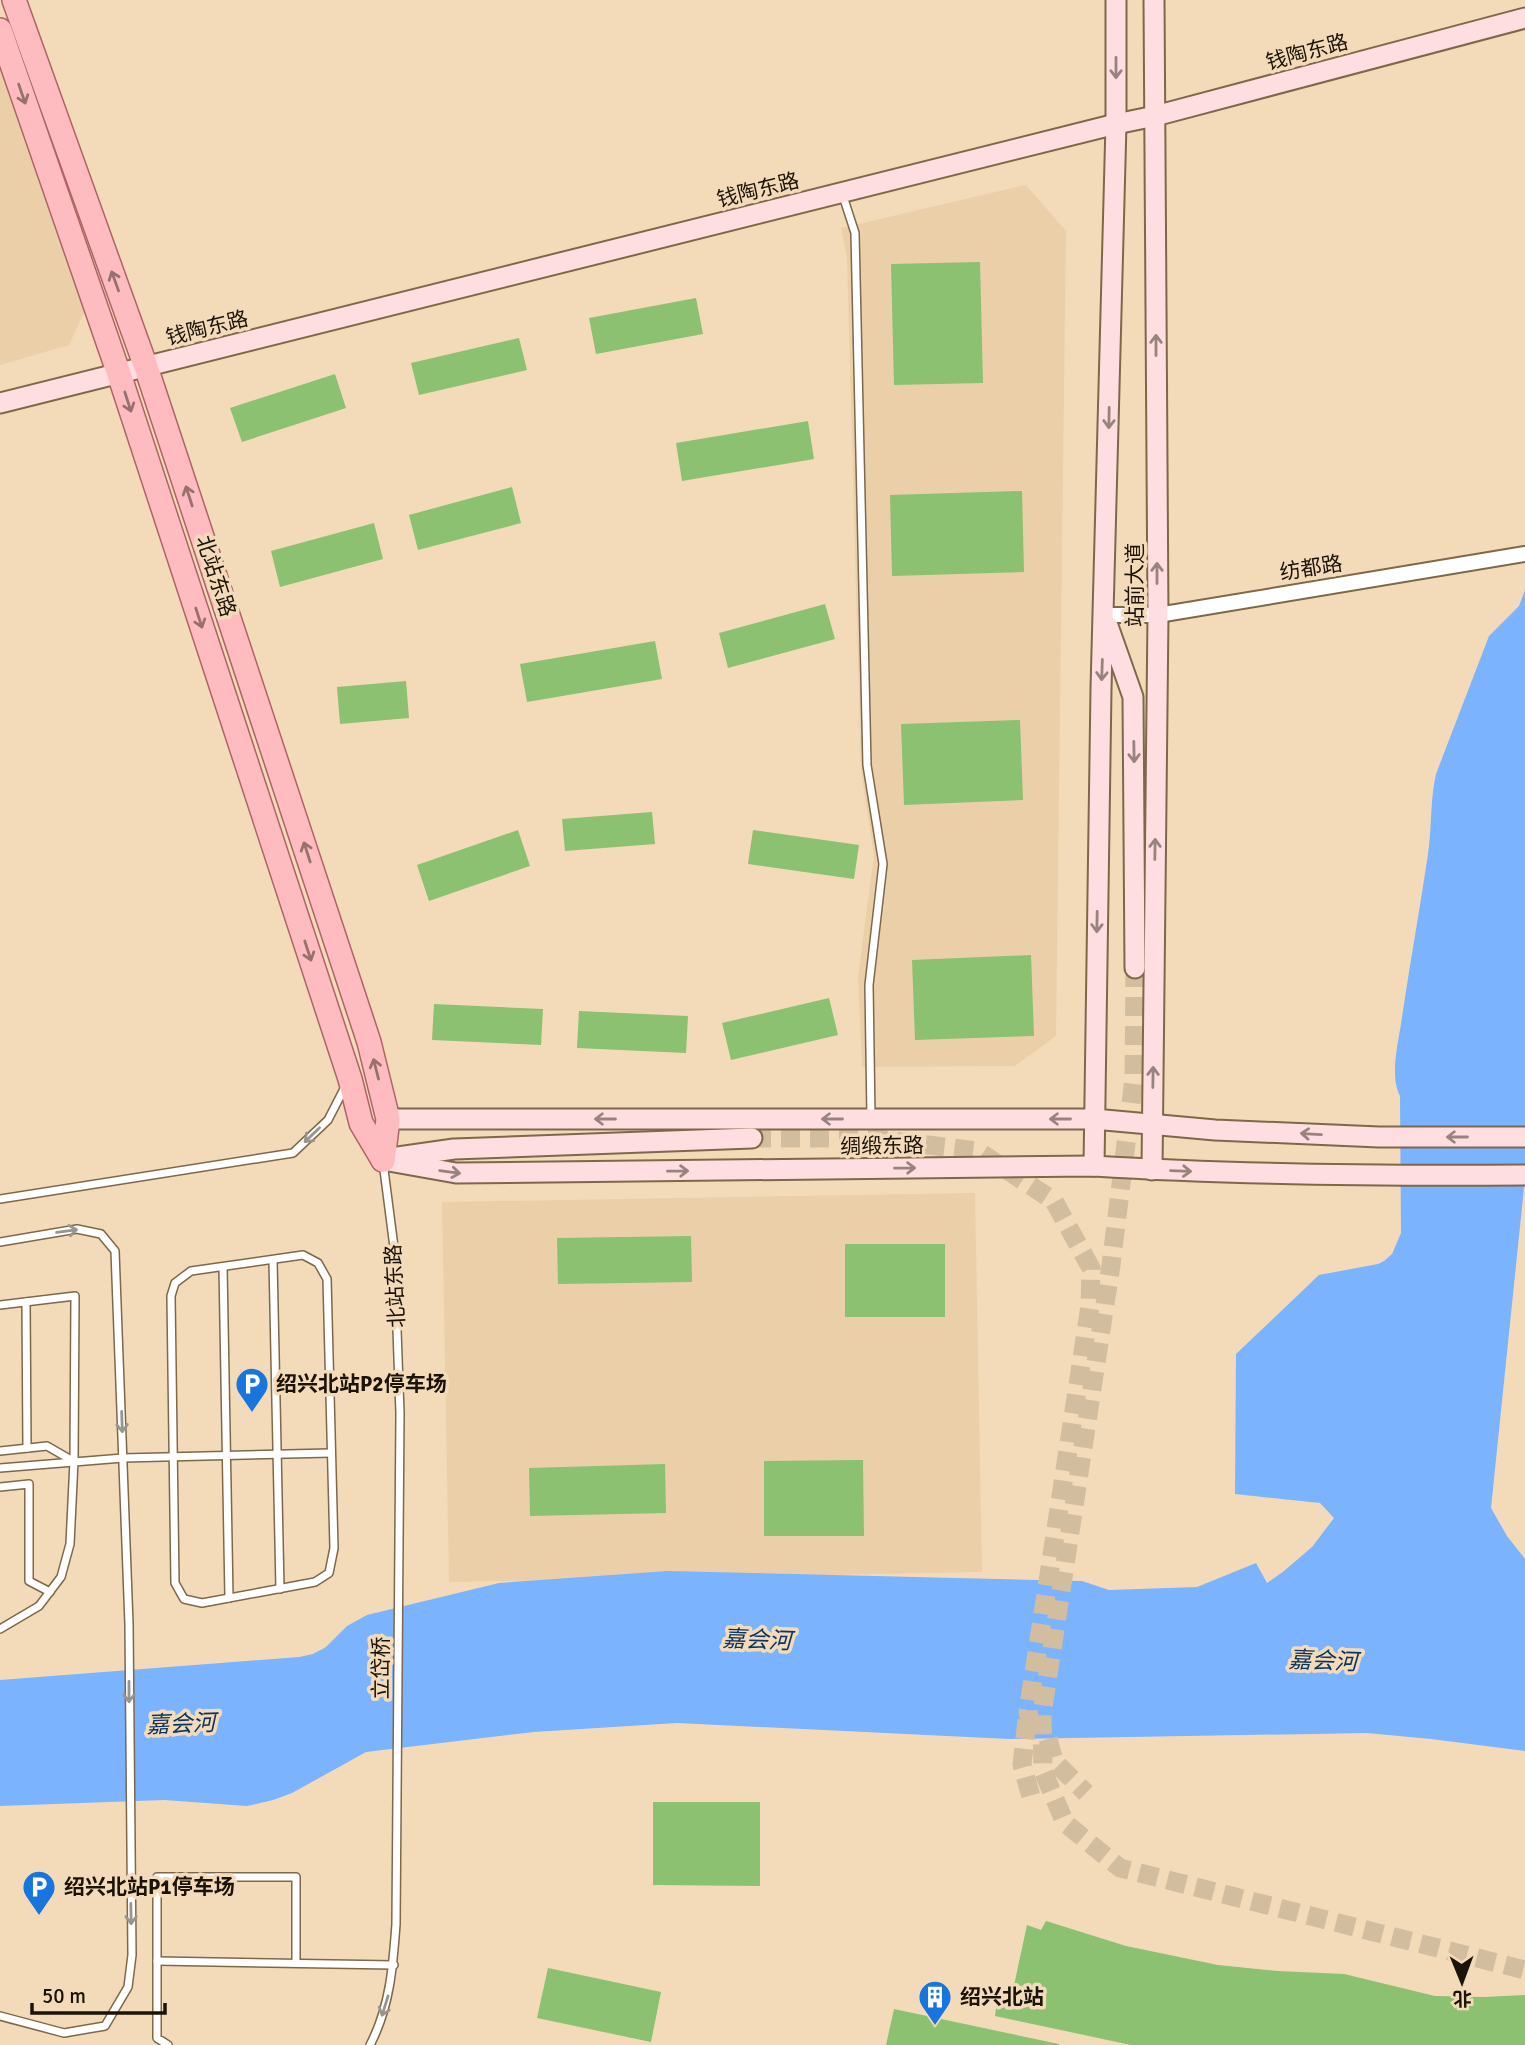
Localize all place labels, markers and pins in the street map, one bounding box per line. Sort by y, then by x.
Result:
parking icon: 绍兴北站P2停车场 [233,1365,271,1414]
place label: 绍兴北站P2停车场 [276,1371,447,1397]
parking icon: 绍兴北站P1停车场 [20,1868,58,1917]
place label: 绍兴北站P1停车场 [64,1874,235,1900]
building icon: 绍兴北站 [916,1978,954,2027]
place label: 绍兴北站 [960,1984,1044,2010]

